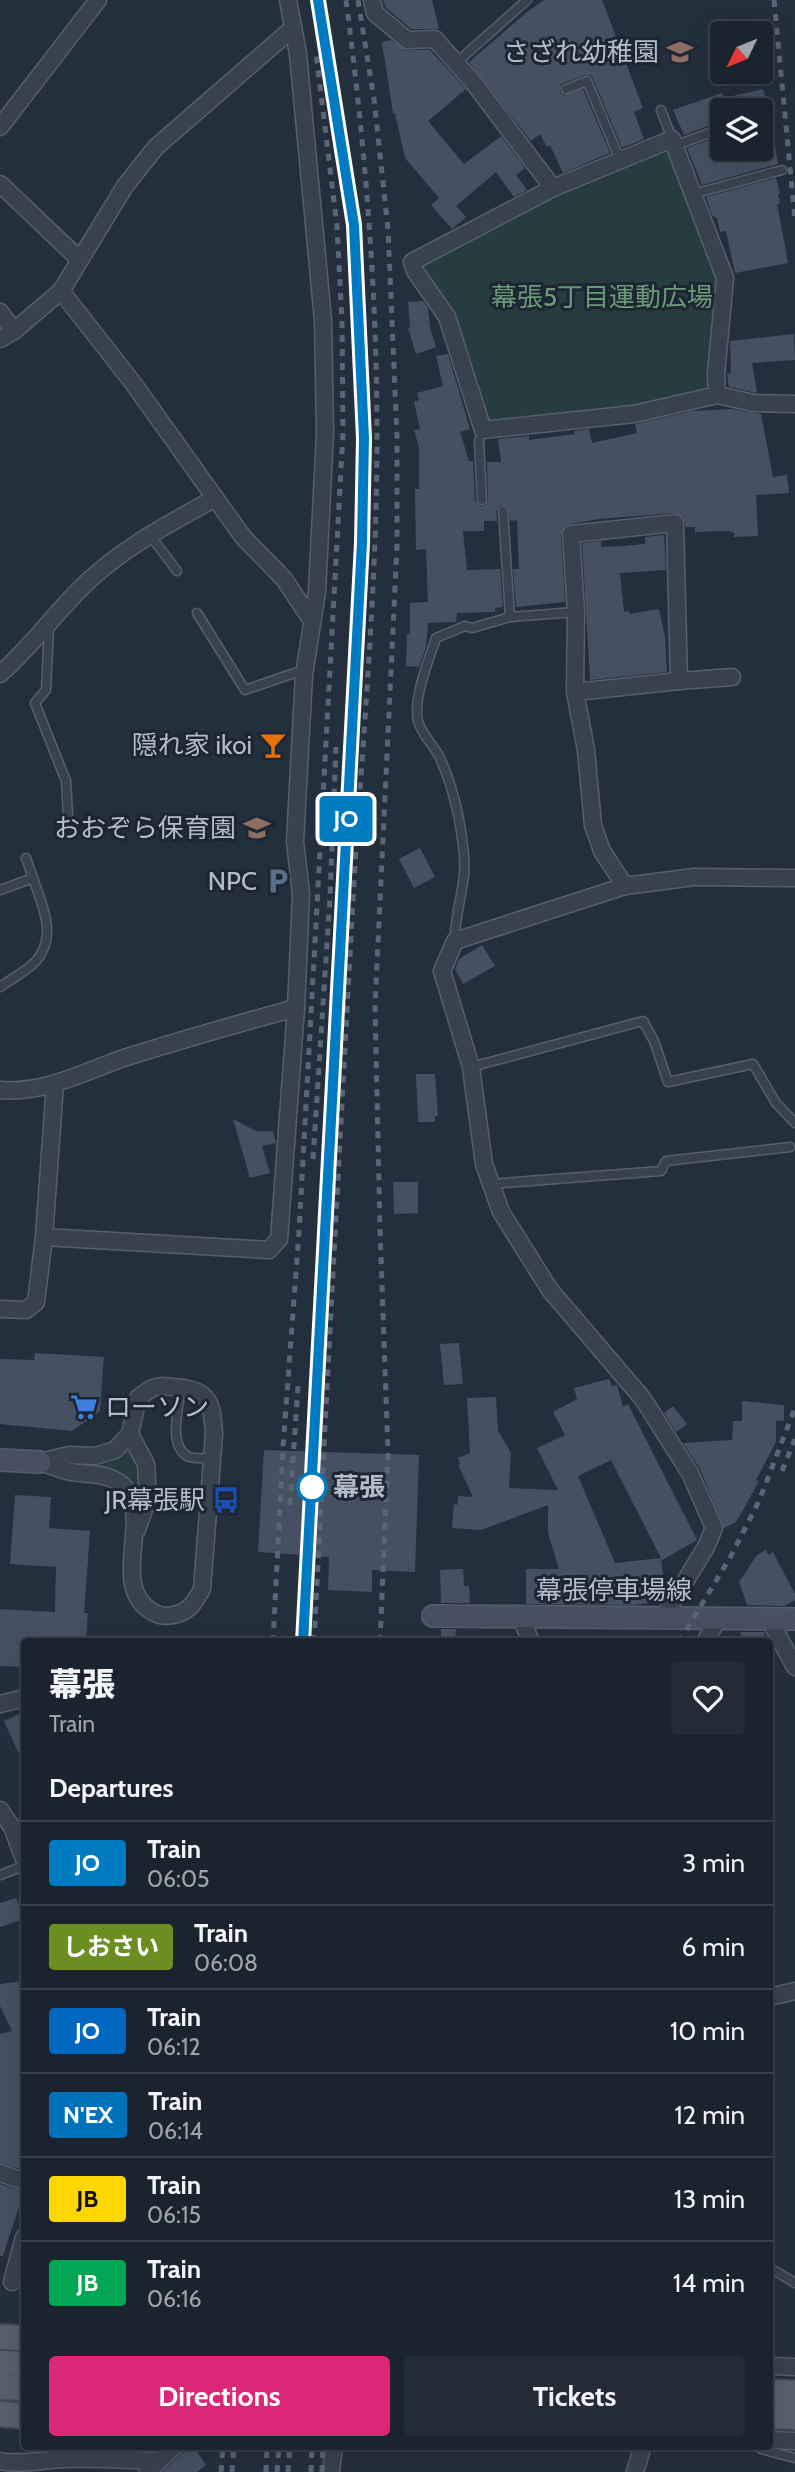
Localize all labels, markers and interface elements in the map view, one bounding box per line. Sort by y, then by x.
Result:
north arrow [710,21,774,84]
map controls [710,21,773,161]
place label: さざれ幼稚園 [503,36,659,68]
school or university icon: さざれ幼稚園 [665,37,695,67]
button: layers [710,98,773,161]
park label: 幕張5丁目運動広場 [491,281,713,313]
place label: 隠れ家 ikoi [132,729,252,761]
bar icon: 隠れ家 ikoi [258,730,288,760]
line badge: JO [314,796,378,842]
text: JO [333,804,359,833]
place label: おおぞら保育園 [54,812,236,844]
school or university icon: おおぞら保育園 [242,813,272,843]
place label: NPC [208,865,257,897]
parking icon: NPC [263,866,293,896]
place label: ローソン [105,1391,209,1423]
supermarket icon: ローソン [69,1392,99,1422]
place label: 幕張 [333,1471,385,1503]
marker: 幕張 [297,1472,327,1502]
place label: JR幕張駅 [104,1484,205,1516]
bus stop icon: JR幕張駅 [211,1485,241,1515]
street label: 幕張停車場線 [536,1574,692,1606]
button: heart [671,1661,745,1735]
text: 幕張 [49,1664,115,1704]
text: Train [49,1710,95,1738]
text: Departures [49,1772,173,1804]
text: Train [147,1833,201,1865]
text: 3 min [682,1847,745,1879]
text: JO [75,1848,100,1877]
text: 06:05 [147,1865,209,1893]
text: Train [194,1917,248,1949]
text: 6 min [682,1931,745,1963]
text: しおさい [63,1932,159,1961]
text: 06:08 [194,1949,258,1977]
text: Train [147,2001,201,2033]
text: 10 min [670,2015,745,2047]
text: JO [75,2016,100,2045]
text: 06:12 [147,2033,200,2061]
text: Train [148,2085,202,2117]
text: 12 min [674,2099,745,2131]
text: N'EX [63,2100,113,2129]
text: 06:14 [148,2117,203,2145]
text: Train [147,2169,201,2201]
text: 13 min [674,2183,745,2215]
text: JB [77,2184,98,2213]
text: 06:15 [147,2201,201,2229]
text: Train [147,2253,201,2285]
text: 14 min [673,2267,745,2299]
text: JB [77,2268,98,2297]
text: 06:16 [147,2285,201,2313]
button: Directions [49,2356,390,2436]
button: Tickets [404,2356,745,2436]

